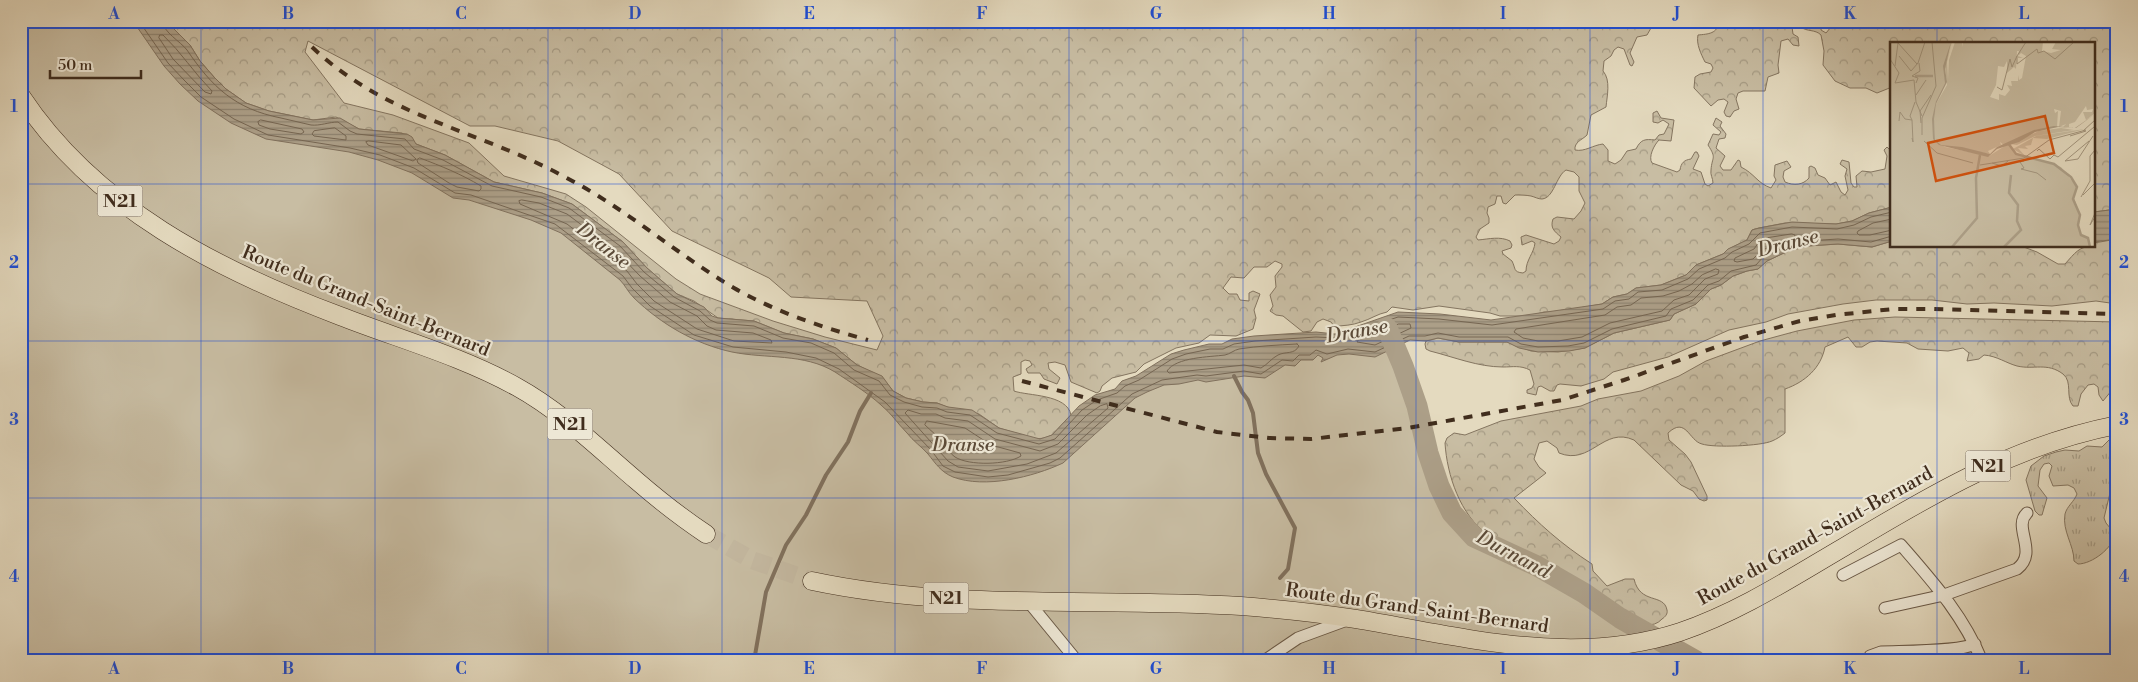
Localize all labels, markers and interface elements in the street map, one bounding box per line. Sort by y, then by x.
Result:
text: A [107,4,120,24]
text: B [282,4,294,24]
text: C [455,4,467,24]
text: D [629,4,642,24]
text: E [803,4,815,24]
text: F [976,4,988,24]
text: G [1150,4,1163,24]
text: H [1322,4,1336,24]
text: I [1500,4,1506,24]
text: J [1672,4,1680,24]
text: K [1844,4,1858,24]
text: L [2019,4,2030,24]
inset map [1890,42,2096,248]
scale bar [50,48,141,80]
text: 50 m [58,56,92,75]
text: 1 [10,97,18,117]
text: 1 [2120,97,2128,117]
road number: N21 [98,186,142,217]
water label: Dranse [570,216,636,275]
water label: Dranse [1754,224,1822,264]
street label: Route du Grand-Saint-Bernard [238,240,494,362]
text: 2 [9,253,19,273]
text: 2 [2119,253,2129,273]
water label: Dranse [1323,314,1391,350]
road number: N21 [548,408,592,439]
text: 3 [9,410,19,430]
text: 3 [2119,410,2129,430]
water label: Dranse [931,433,995,458]
road number: N21 [1966,451,2010,482]
street label: Route du Grand-Saint-Bernard [1693,461,1937,611]
water label: Durnand [1471,525,1555,585]
text: 4 [9,567,20,587]
text: 4 [2119,567,2130,587]
street label: Route du Grand-Saint-Bernard [1284,578,1550,638]
road number: N21 [924,582,968,614]
text: A [107,659,120,679]
text: B [282,659,294,679]
text: C [455,659,467,679]
text: D [629,659,642,679]
text: E [803,659,815,679]
text: F [976,659,988,679]
text: G [1150,659,1163,679]
text: H [1322,659,1336,679]
text: I [1500,659,1506,679]
text: J [1672,659,1680,679]
text: K [1844,659,1858,679]
text: L [2019,659,2030,679]

